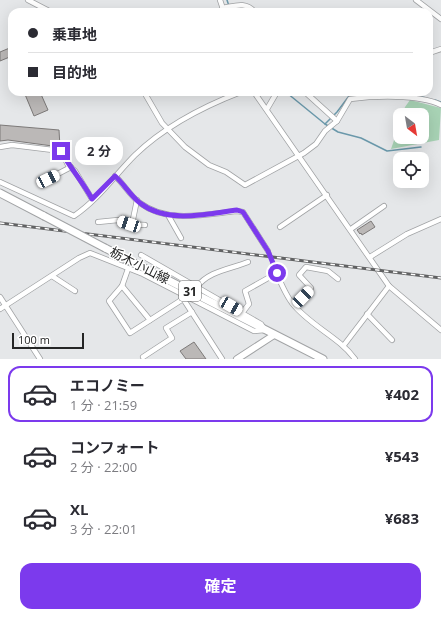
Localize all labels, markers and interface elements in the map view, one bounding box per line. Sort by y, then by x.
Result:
text: 乗車地 [52,24,97,44]
text: 目的地 [52,62,97,82]
north arrow [393,108,429,144]
map controls [393,108,429,188]
callout: 2 分 [75,137,123,165]
route end [52,142,70,160]
text: 2 分 [87,142,111,160]
button: locate [393,152,429,188]
car [35,168,61,190]
car [116,214,142,234]
street label: 栃木小山線 [107,242,173,288]
route start [268,264,286,282]
road number: 31 [179,281,201,301]
car [290,284,316,310]
car [218,295,244,317]
scale bar [12,331,84,350]
text: 100 m [18,332,50,347]
text: エコノミー [70,375,145,395]
icon: car [22,376,58,412]
text: ¥402 [385,384,419,404]
text: 1 分 · 21:59 [70,396,137,414]
text: コンフォート [70,437,160,457]
icon: car [22,438,58,474]
text: ¥543 [385,446,419,466]
text: 2 分 · 22:00 [70,458,137,476]
text: XL [70,499,88,519]
icon: car [22,500,58,536]
text: ¥683 [385,508,419,528]
text: 3 分 · 22:01 [70,520,137,538]
button: 確定 [20,563,421,609]

